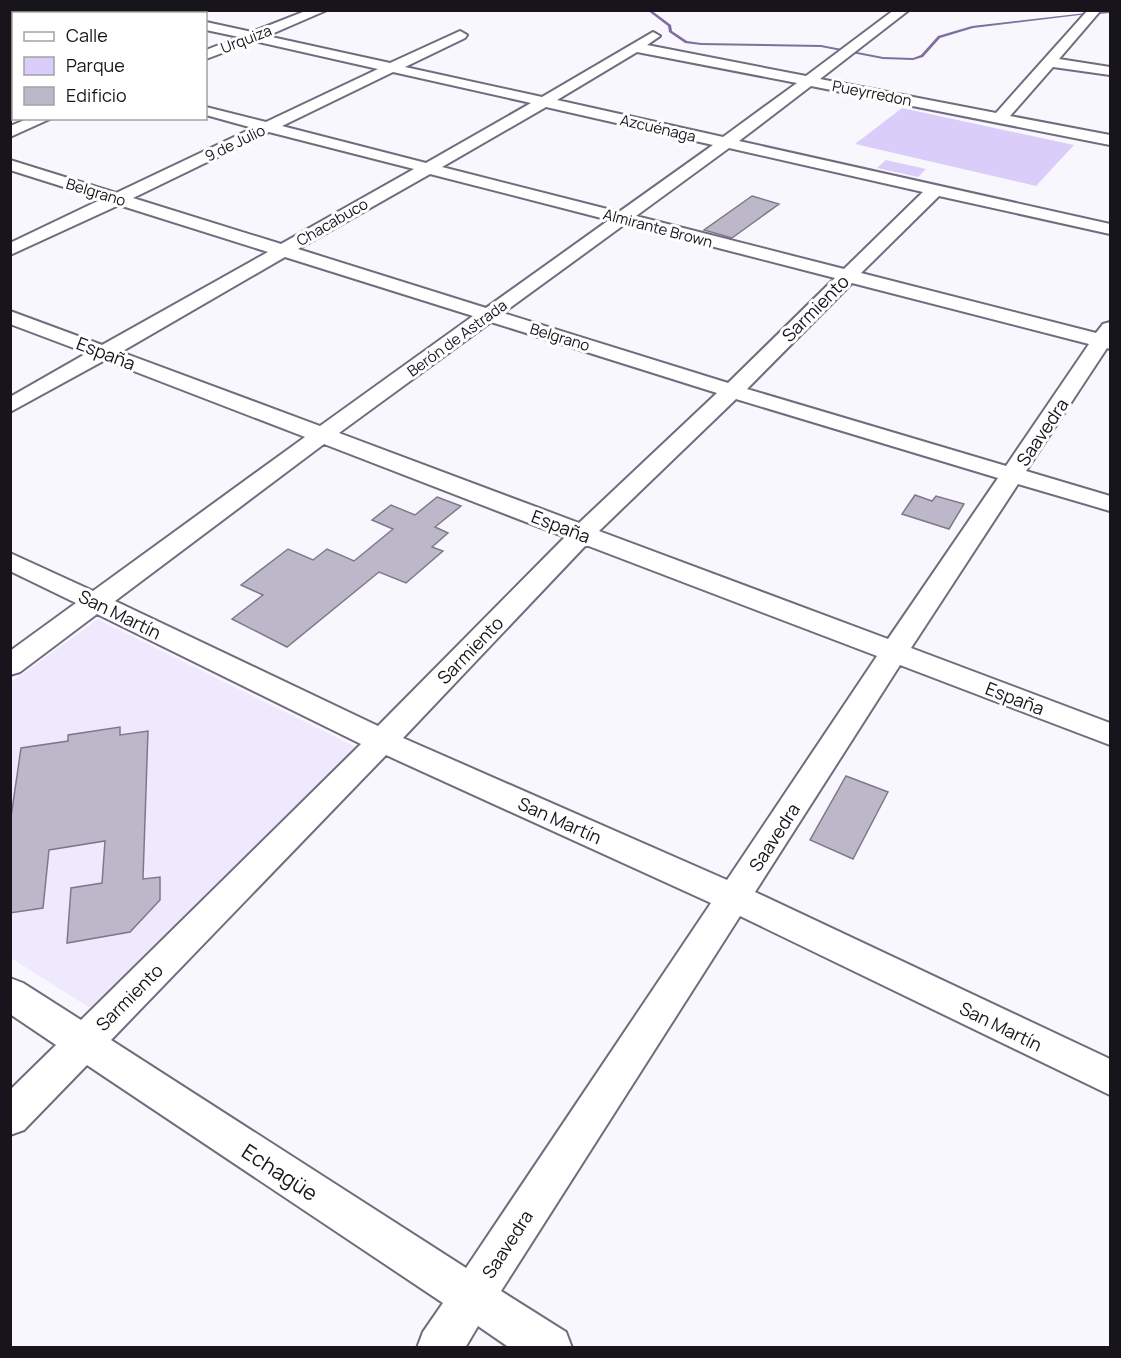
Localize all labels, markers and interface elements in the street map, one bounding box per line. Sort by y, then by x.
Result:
legend [12,12,207,120]
street label: Urquiza [217,20,275,58]
text: Calle [66,23,108,47]
text: Parque [66,53,125,77]
street label: Pueyrredon [830,75,914,111]
text: Edificio [66,83,127,107]
street label: Azcuénaga [618,109,698,147]
street label: 9 de Julio [201,119,269,167]
street label: Belgrano [64,173,129,211]
street label: Chacabuco [292,193,372,251]
street label: Almirante Brown [601,203,715,253]
street label: Sarmiento [776,269,854,347]
street label: Berón de Astrada [403,295,511,381]
street label: Belgrano [528,318,593,356]
street label: España [73,331,139,375]
street label: Saavedra [1011,393,1073,471]
street label: España [528,504,594,548]
street label: San Martín [75,584,165,644]
street label: Sarmiento [432,611,508,689]
street label: España [982,676,1048,720]
street label: San Martín [514,791,606,849]
street label: Saavedra [743,798,805,876]
street label: Sarmiento [90,958,168,1036]
street label: San Martín [956,996,1046,1056]
street label: Echagüe [237,1137,323,1207]
street label: Saavedra [476,1205,538,1283]

